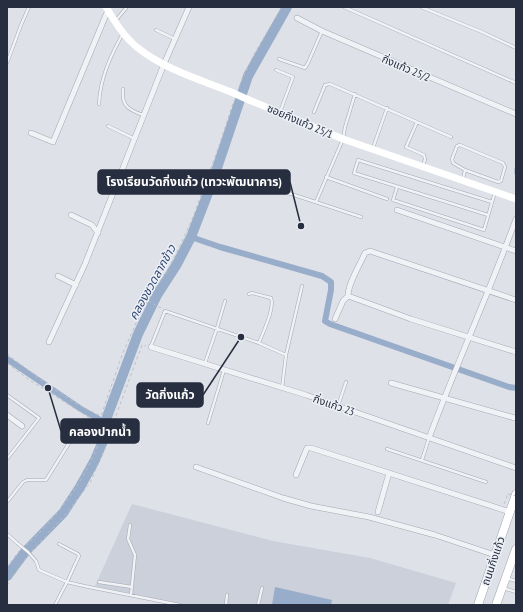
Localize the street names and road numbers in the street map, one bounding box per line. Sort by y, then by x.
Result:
street label: กิ่งแก้ว 25/2 [380,51,432,84]
street label: ซอยกิ่งแก้ว 25/1 [265,101,335,141]
street label: กิ่งแก้ว 23 [311,391,357,419]
street label: ถนนกิ่งแก้ว [478,535,508,587]

